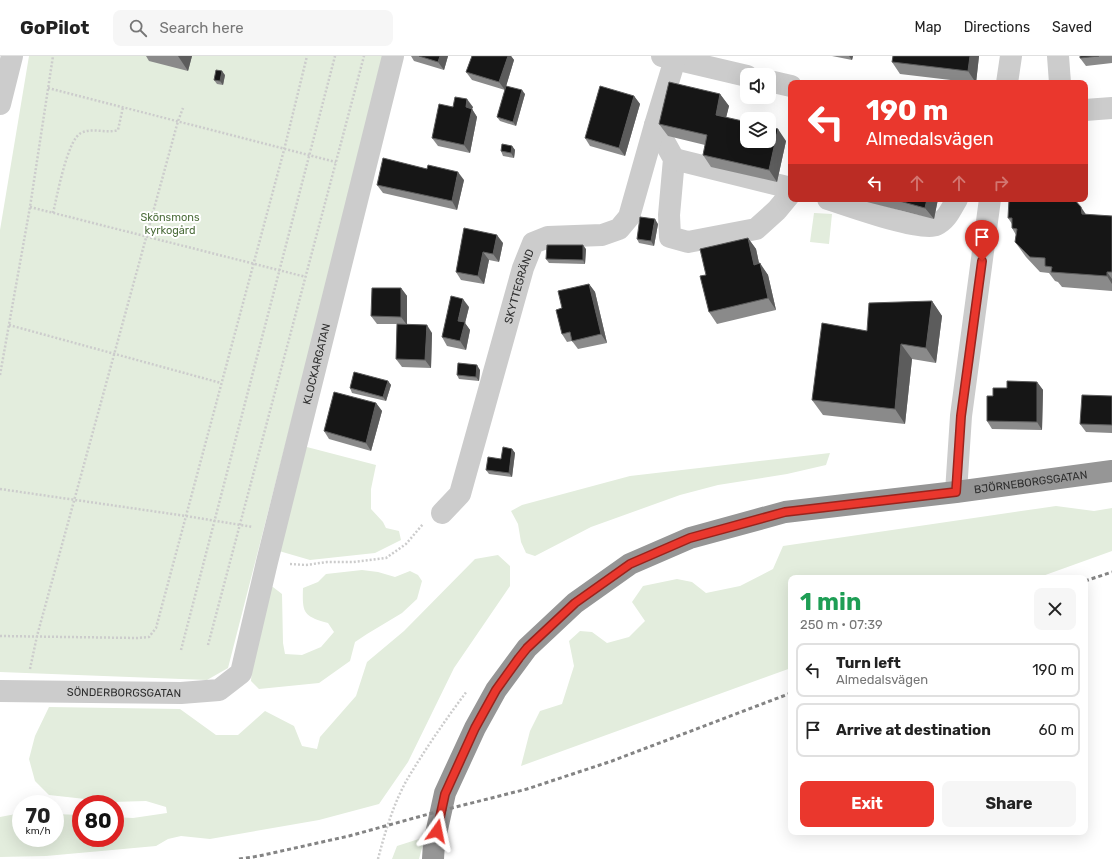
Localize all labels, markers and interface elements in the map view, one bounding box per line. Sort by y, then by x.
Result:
search box [113,10,393,46]
text: GoPilot [20,16,89,39]
icon: search [127,17,149,39]
text: Search here [159,19,244,37]
text: Map [915,19,942,36]
text: Directions [964,19,1030,36]
text: Saved [1052,19,1092,36]
map controls [740,68,776,148]
button: sound [740,68,776,104]
text: 190 m [866,94,949,127]
icon: left [800,96,852,148]
button: layers [740,112,776,148]
text: Almedalsvägen [866,128,994,150]
icon: left [864,172,886,194]
icon: ahead [906,172,928,194]
icon: ahead [948,172,970,194]
icon: right [990,172,1012,194]
park label: Skönsmons kyrkogård [140,211,200,237]
pin [965,220,999,261]
icon: arrive [971,226,993,248]
street label: SKYTTEGRÄND [501,247,536,325]
street label: KLOCKARGATAN [300,322,333,406]
street label: BJÖRNEBORGSGATAN [973,468,1088,496]
text: 1 min [800,588,861,616]
button: close [1034,588,1076,630]
text: 250 m · 07:39 [800,617,883,632]
text: Turn left [836,654,901,672]
icon: left [802,659,824,681]
text: 190 m [1032,661,1074,679]
text: Almedalsvägen [836,672,928,687]
street label: SÖNDERBORGSGATAN [67,685,181,700]
icon: arrive [802,719,824,741]
text: Arrive at destination [836,721,991,739]
text: 60 m [1038,721,1074,739]
button: Exit [800,781,934,827]
button: Share [942,781,1076,827]
speed limit sign: 80 [72,795,124,847]
text: 70 [25,804,51,828]
position arrow [416,810,458,852]
text: km/h [26,825,50,837]

